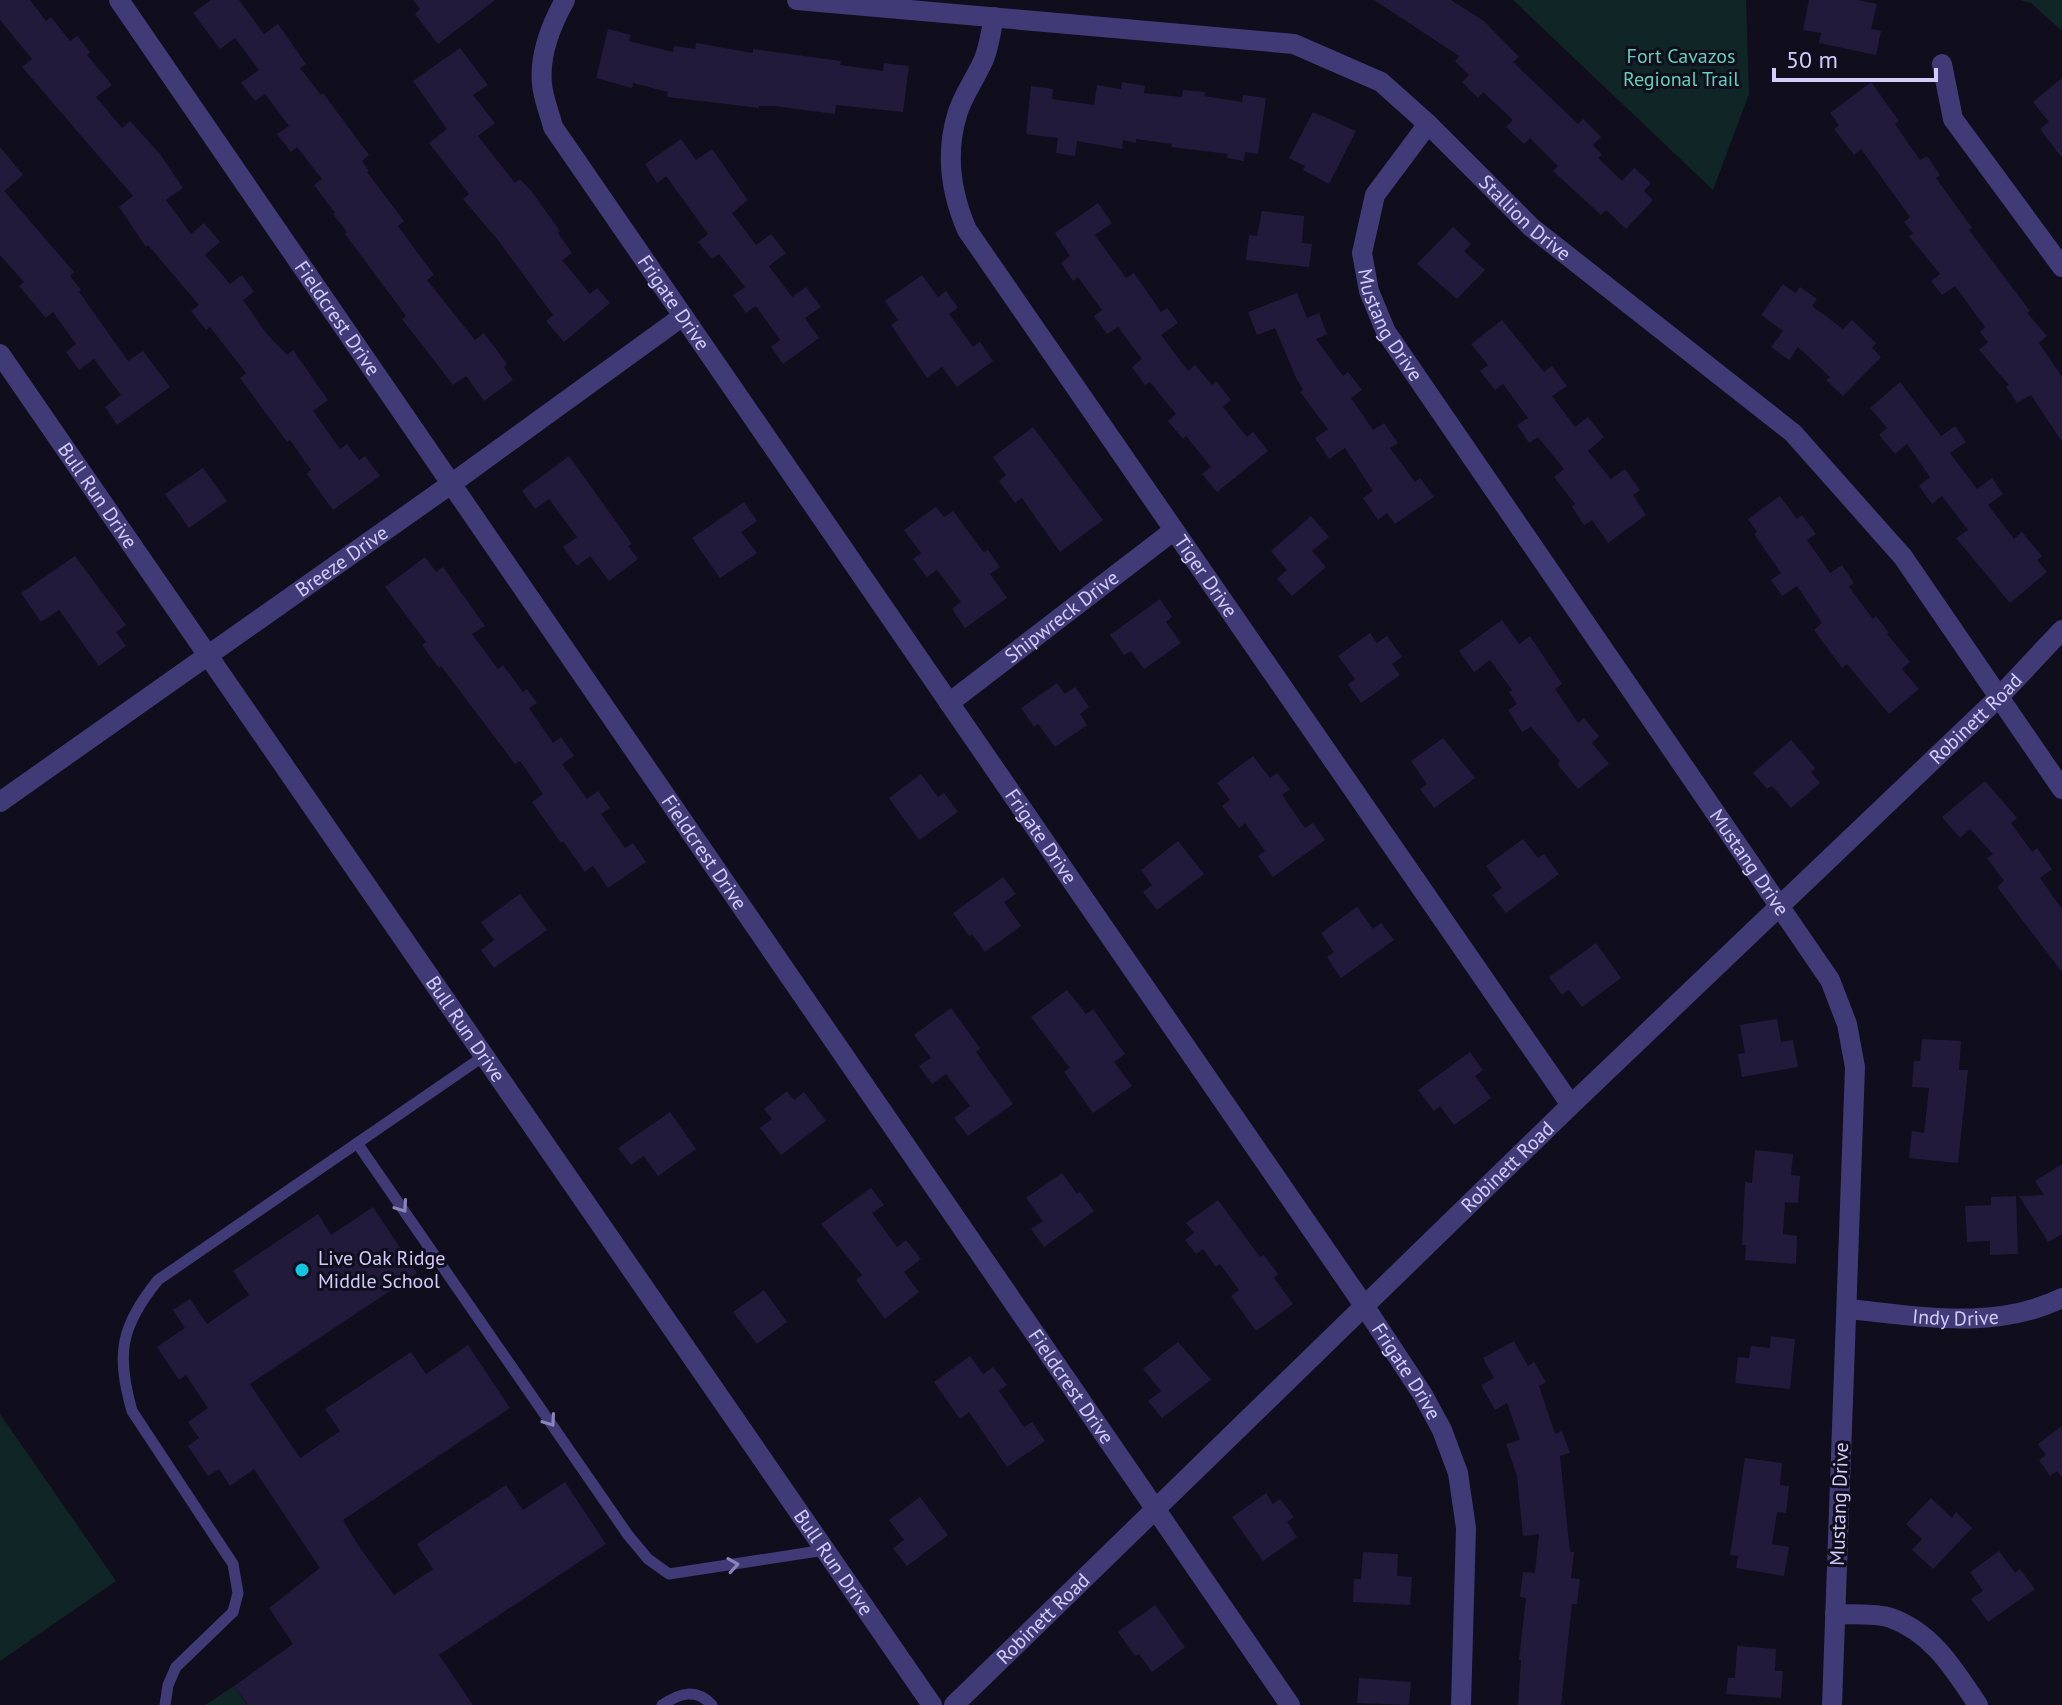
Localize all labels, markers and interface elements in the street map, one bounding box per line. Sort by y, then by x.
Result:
scale bar [1774,32,1936,82]
park label: Fort Cavazos Regional Trail [1623,43,1739,92]
text: 50 m [1786,44,1838,75]
street label: Stallion Drive [1473,169,1576,267]
street label: Frigate Drive [632,250,716,355]
street label: Fieldcrest Drive [289,256,386,381]
street label: Mustang Drive [1352,267,1429,386]
street label: Bull Run Drive [52,438,143,554]
street label: Breeze Drive [290,520,393,603]
street label: Tiger Drive [1168,530,1243,622]
street label: Shipwreck Drive [999,564,1124,669]
street label: Robinett Road [1923,668,2028,770]
street label: Frigate Drive [999,784,1083,889]
street label: Fieldcrest Drive [656,790,753,915]
street label: Mustang Drive [1704,804,1795,921]
street label: Bull Run Drive [420,971,511,1087]
street label: Robinett Road [1455,1116,1560,1218]
one-way arrow [392,1199,407,1213]
place label: Live Oak Ridge Middle School [318,1245,445,1294]
marker: Live Oak Ridge Middle School [293,1261,311,1279]
street label: Indy Drive [1911,1303,2000,1332]
street label: Frigate Drive [1366,1318,1447,1424]
street label: Fieldcrest Drive [1023,1324,1120,1449]
one-way arrow [540,1413,555,1427]
street label: Mustang Drive [1824,1442,1854,1566]
street label: Bull Run Drive [788,1504,879,1620]
one-way arrow [726,1558,740,1575]
street label: Robinett Road [991,1567,1095,1670]

